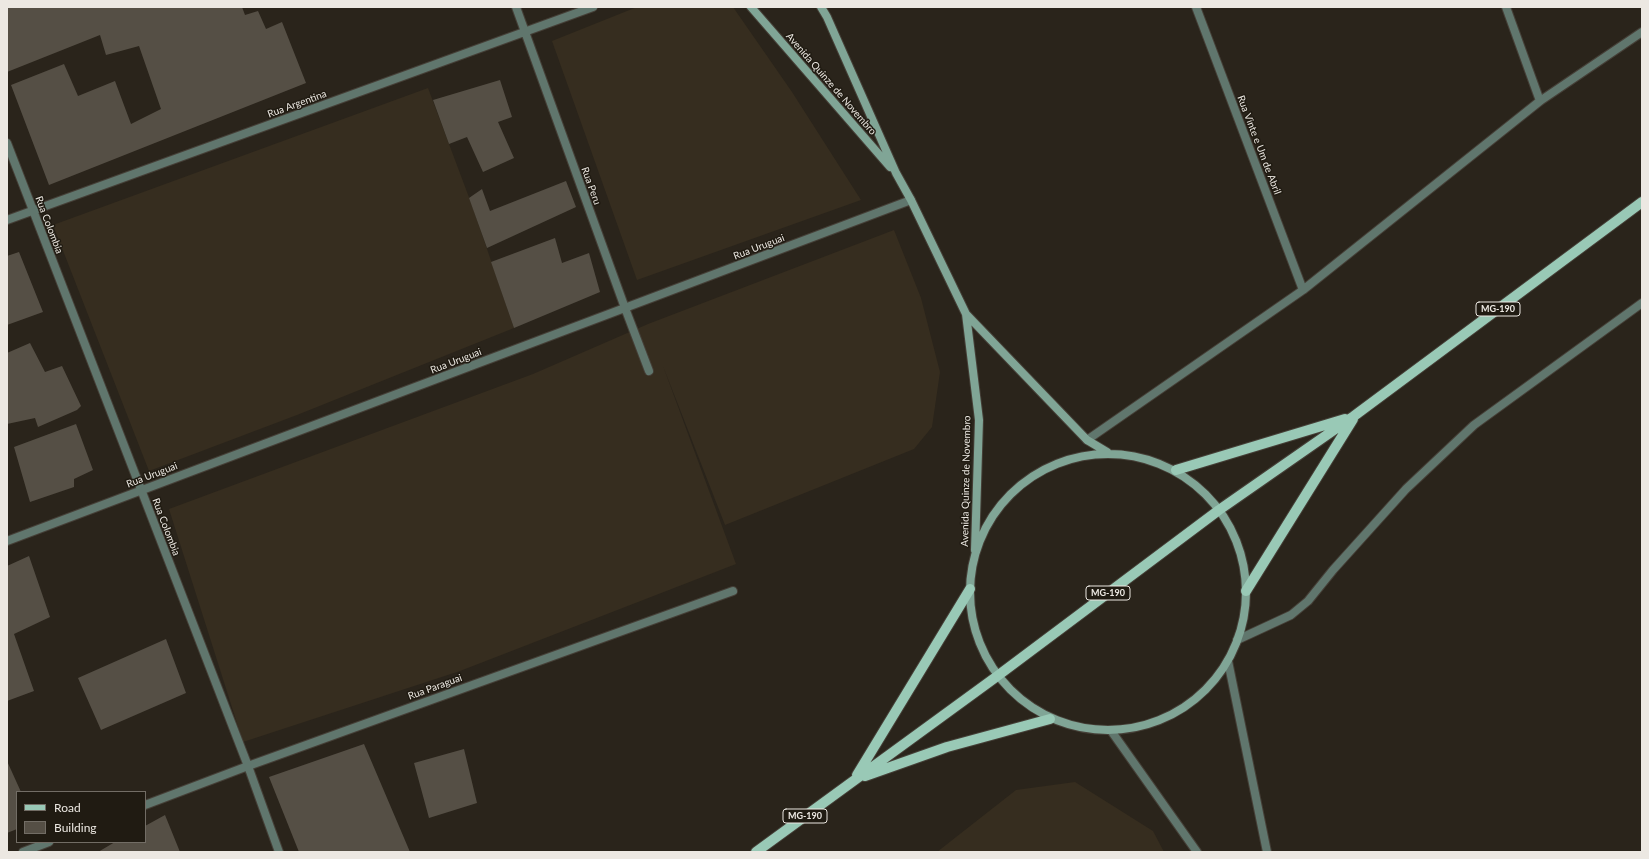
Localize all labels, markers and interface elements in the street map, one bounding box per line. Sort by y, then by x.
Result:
street label: Avenida Quinze de Novembro [783,31,879,137]
street label: Rua Argentina [266,88,328,120]
street label: Rua Vinte e Um de Abril [1235,94,1283,196]
street label: Rua Peru [579,165,603,207]
street label: Rua Colombia [33,195,65,255]
street label: Rua Uruguai [732,232,786,262]
road number: MG-190 [1476,302,1520,316]
street label: Rua Uruguai [429,346,483,376]
street label: Avenida Quinze de Novembro [959,415,973,547]
street label: Rua Uruguai [125,460,179,490]
street label: Rua Colombia [150,497,182,557]
road number: MG-190 [1086,586,1130,600]
street label: Rua Paraguai [406,672,464,702]
legend [16,791,146,843]
text: Road [54,800,81,815]
road number: MG-190 [783,809,827,823]
text: Building [54,820,97,835]

